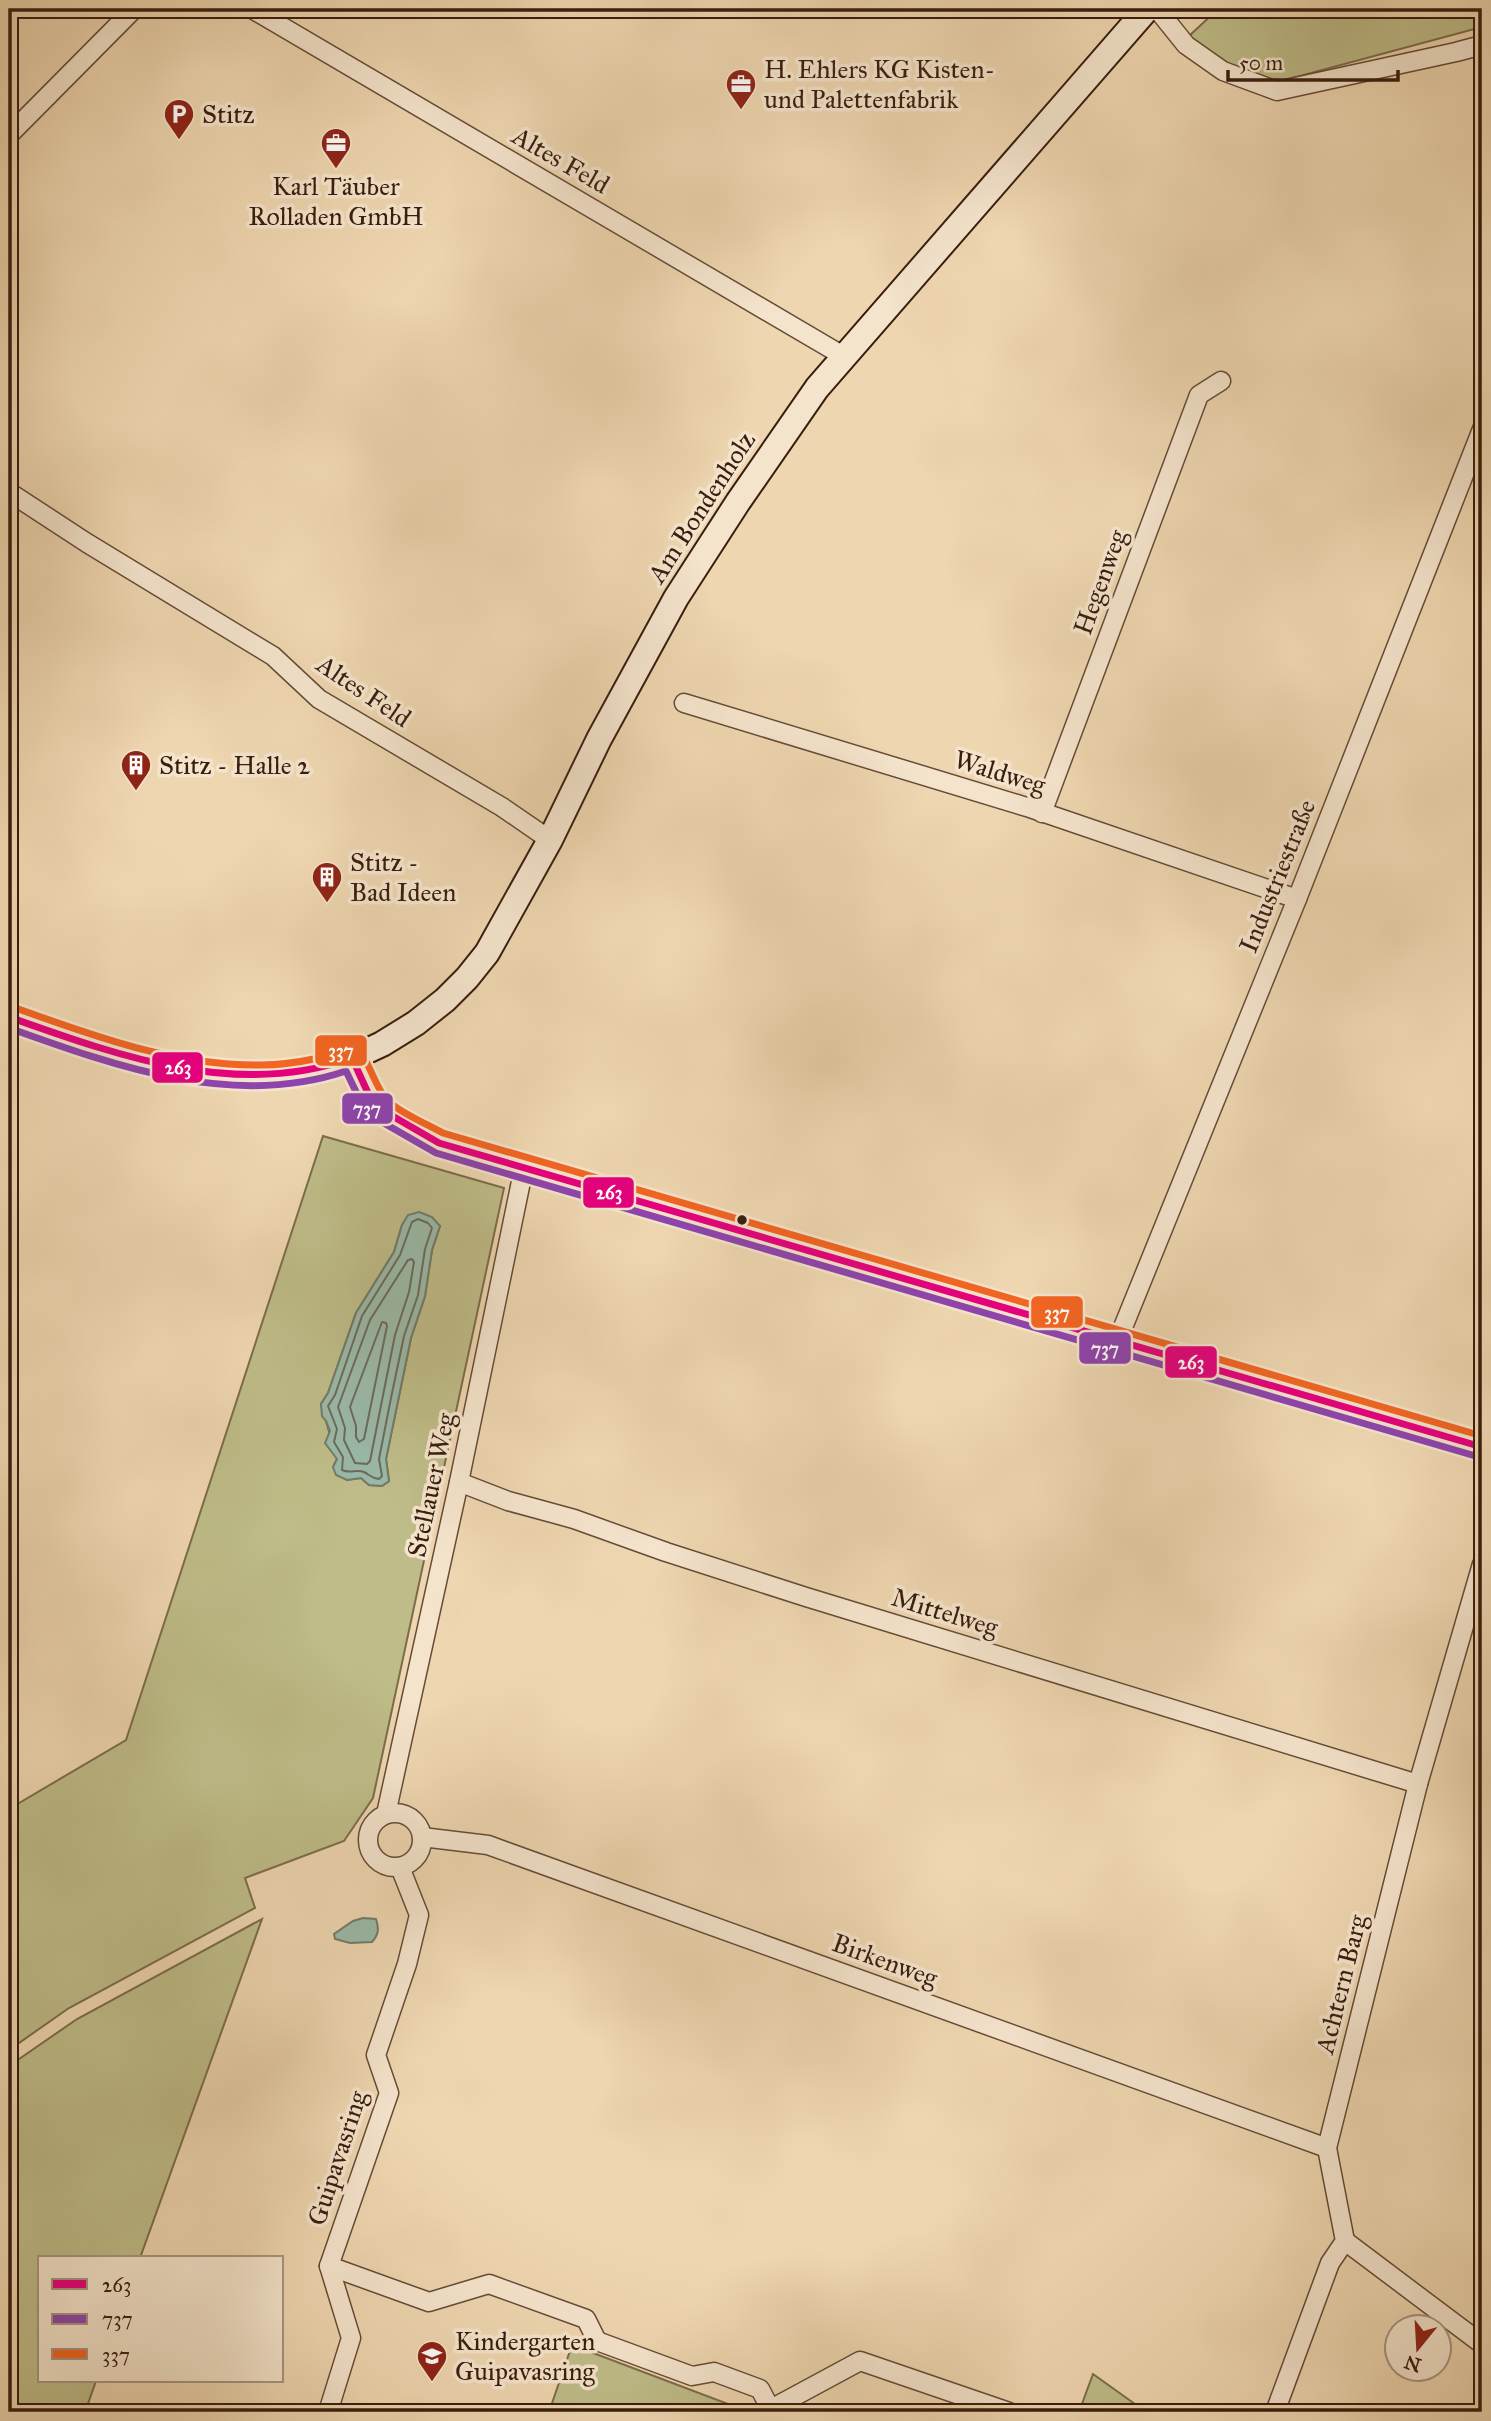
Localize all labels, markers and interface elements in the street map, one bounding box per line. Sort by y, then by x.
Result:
scale bar [1228,38,1398,82]
text: 50 m [1239,50,1284,76]
place label: H. Ehlers KG Kisten- und Palettenfabrik [764,53,995,115]
office icon: H. Ehlers KG Kisten- und Palettenfabrik [724,67,758,111]
parking icon: Stitz [162,97,196,141]
place label: Stitz [202,98,254,130]
street label: Altes Feld [506,119,615,201]
office icon: Karl Täuber Rolladen GmbH [319,126,353,170]
place label: Karl Täuber Rolladen GmbH [248,170,424,232]
street label: Am Bondenholz [640,425,762,590]
street label: Hegenweg [1066,524,1134,639]
street label: Altes Feld [310,647,417,734]
street label: Waldweg [950,743,1050,801]
building icon: Stitz - Halle 2 [119,748,153,792]
place label: Stitz - Halle 2 [159,749,310,781]
street label: Industriestraße [1232,795,1322,957]
place label: Stitz - Bad Ideen [350,846,456,908]
building icon: Stitz - Bad Ideen [310,860,344,904]
line badge: 337 [314,1034,368,1067]
text: 337 [328,1039,354,1063]
line badge: 263 [151,1051,204,1084]
text: 263 [165,1056,191,1080]
line badge: 737 [341,1092,394,1125]
text: 737 [353,1097,381,1121]
line badge: 263 [582,1176,635,1209]
text: 263 [596,1181,622,1205]
unlabelled marker [735,1213,749,1227]
line badge: 337 [1030,1295,1084,1329]
text: 337 [1044,1301,1070,1325]
line badge: 737 [1078,1331,1132,1365]
text: 737 [1091,1337,1119,1361]
line badge: 263 [1164,1345,1218,1379]
text: 263 [1178,1351,1204,1375]
street label: Stellauer Weg [400,1409,462,1560]
street label: Mittelweg [888,1581,1003,1644]
street label: Achtern Barg [1308,1910,1374,2058]
street label: Birkenweg [828,1926,943,1994]
street label: Guipavasring [300,2086,374,2229]
legend [38,2256,284,2382]
text: 263 [102,2272,132,2298]
text: 737 [102,2306,133,2332]
north arrow [1382,2312,1452,2382]
place label: Kindergarten Guipavasring [455,2325,596,2387]
school or university icon: Kindergarten Guipavasring [415,2339,449,2383]
text: 337 [102,2342,130,2368]
text: N [1402,2350,1424,2377]

